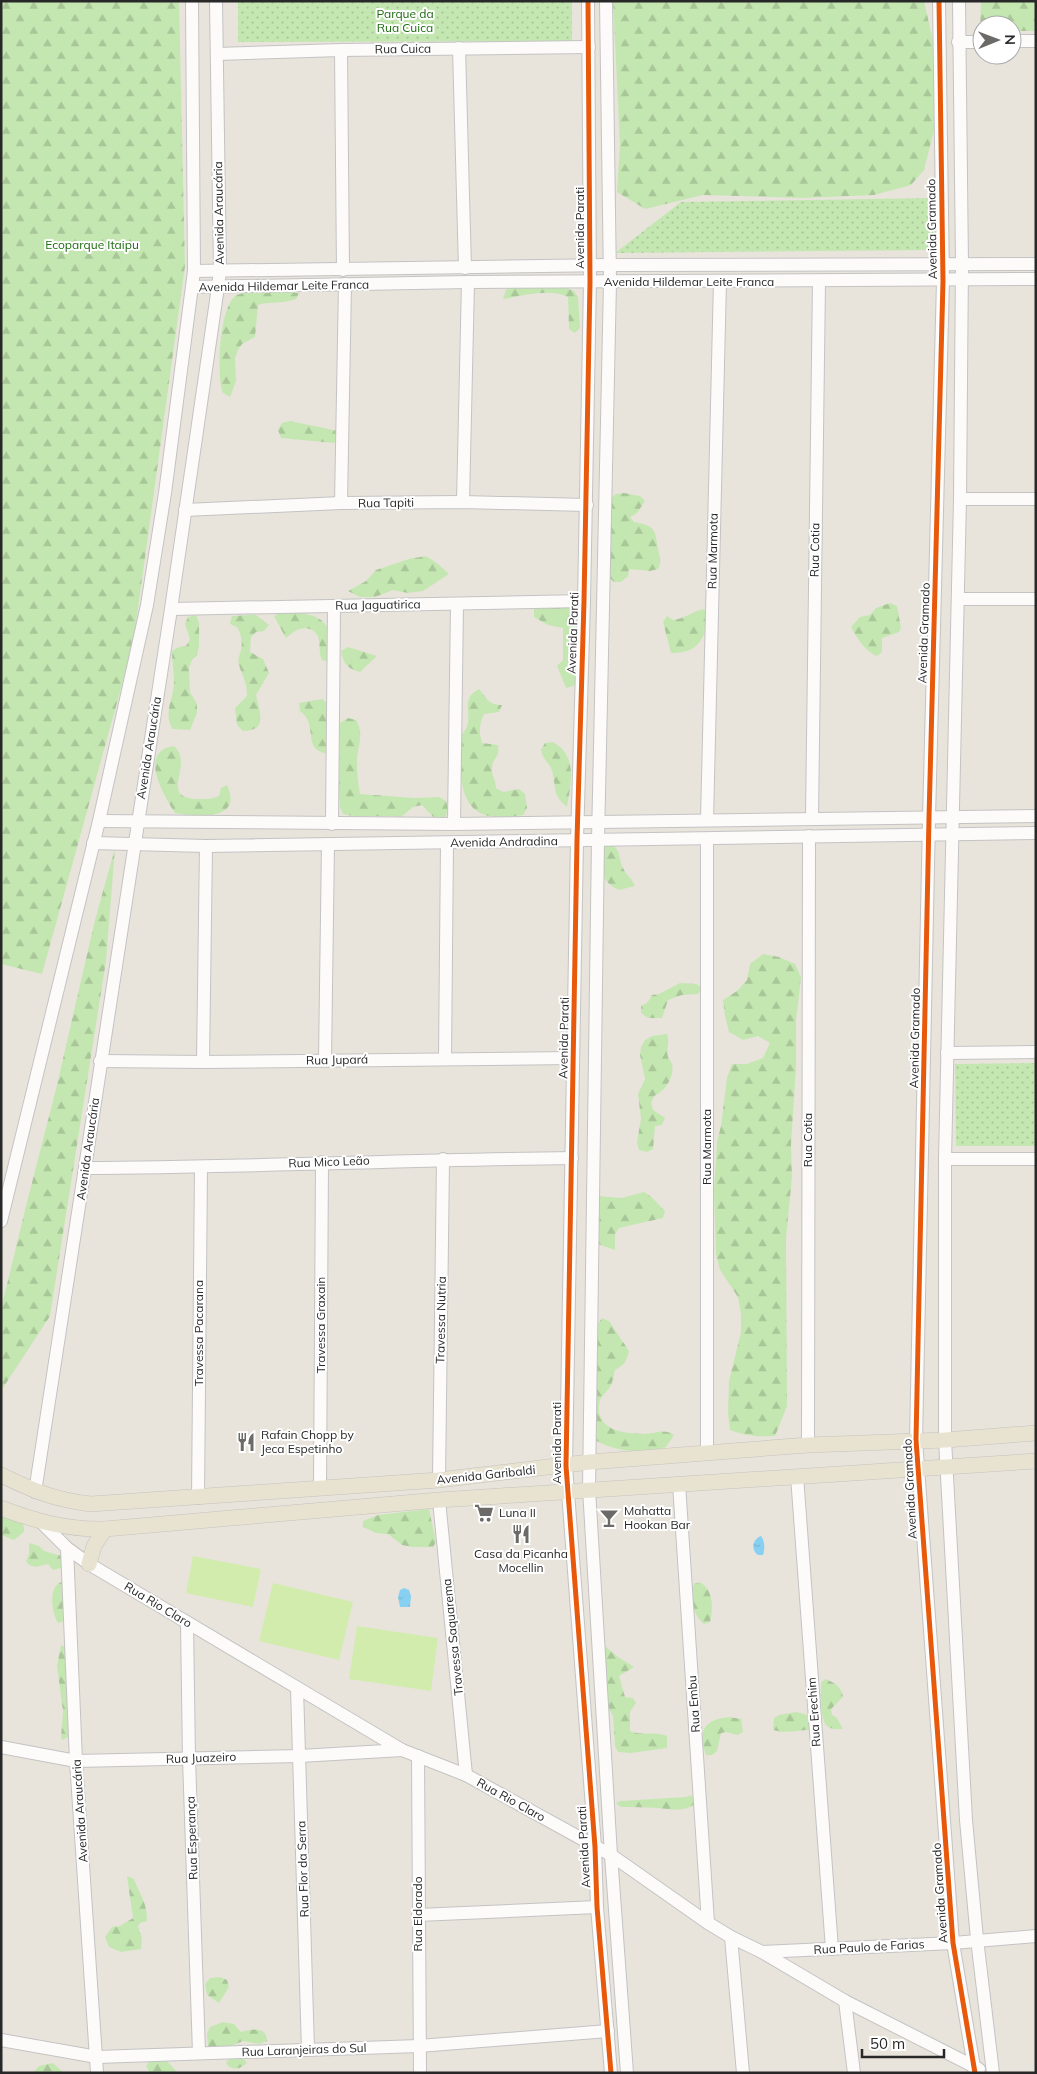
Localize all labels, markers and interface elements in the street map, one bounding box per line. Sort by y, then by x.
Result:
park label: Parque da Rua Cuica [376,6,434,35]
north arrow [972,15,1022,65]
text: N [1001,34,1019,45]
street label: Rua Cuica [375,41,431,56]
street label: Avenida Araucária [210,161,227,265]
street label: Avenida Gramado [923,178,940,280]
street label: Avenida Parati [572,187,587,269]
park label: Ecoparque Itaipu [45,237,139,252]
street label: Avenida Hildemar Leite Franca [604,274,774,289]
street label: Avenida Hildemar Leite Franca [199,277,369,294]
street label: Rua Tapiti [358,495,414,510]
street label: Rua Marmota [704,513,721,589]
street label: Rua Cotia [807,523,822,577]
street label: Avenida Gramado [914,582,933,684]
street label: Avenida Parati [564,592,581,674]
street label: Rua Jaguatirica [335,596,421,613]
street label: Avenida Araucária [133,696,164,800]
street label: Avenida Andradina [450,833,558,850]
street label: Avenida Gramado [906,987,923,1089]
street label: Avenida Parati [555,997,572,1079]
street label: Rua Jupará [306,1051,368,1068]
street label: Avenida Araucária [73,1097,102,1201]
street label: Rua Marmota [699,1109,714,1185]
street label: Rua Cotia [800,1113,815,1167]
street label: Rua Mico Leão [288,1153,370,1170]
street label: Travessa Nutria [432,1276,449,1364]
street label: Travessa Graxain [313,1277,328,1373]
street label: Travessa Pacarana [191,1280,206,1386]
street label: Avenida Parati [549,1402,564,1484]
place label: Rafain Chopp by Jeca Espetinho [261,1427,354,1456]
restaurant icon: Rafain Chopp by Jeca Espetinho [235,1431,257,1453]
street label: Avenida Gramado [899,1438,920,1540]
street label: Avenida Garibaldi [436,1462,536,1487]
supermarket icon: Luna II [473,1502,495,1524]
place label: Mahatta Hookan Bar [624,1503,691,1532]
place label: Luna II [499,1505,536,1520]
bar icon: Mahatta Hookan Bar [598,1507,620,1529]
restaurant icon: Casa da Picanha Mocellin [510,1523,532,1545]
place label: Casa da Picanha Mocellin [474,1546,568,1575]
street label: Travessa Saquarema [439,1578,466,1696]
street label: Rua Rio Claro [122,1579,195,1631]
street label: Rua Embu [684,1675,703,1733]
street label: Rua Erechim [804,1677,823,1747]
street label: Rua Juazeiro [166,1749,236,1766]
street label: Avenida Araucária [68,1759,91,1863]
street label: Rua Rio Claro [474,1775,548,1825]
street label: Rua Esperança [183,1796,200,1880]
street label: Avenida Parati [574,1806,593,1888]
street label: Rua Flor da Serra [293,1820,312,1918]
street label: Avenida Gramado [928,1842,950,1944]
street label: Rua Eldorado [410,1876,425,1952]
street label: Rua Paulo de Farias [813,1936,925,1957]
scale bar [862,2026,944,2058]
text: 50 m [870,2034,905,2053]
street label: Rua Laranjeiras do Sul [241,2040,367,2059]

